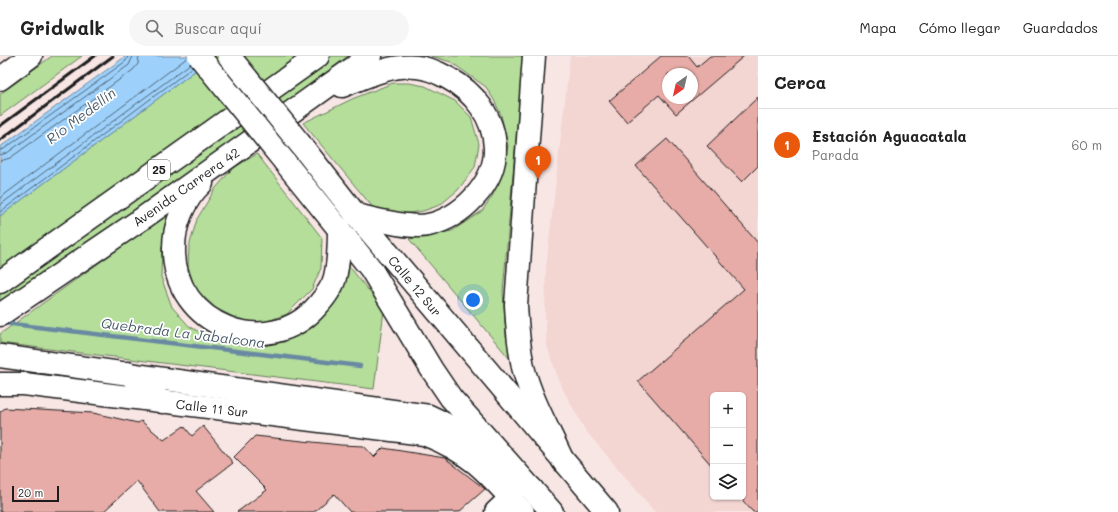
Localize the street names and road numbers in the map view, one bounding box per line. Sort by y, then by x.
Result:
street label: Avenida Carrera 42 [129,143,242,230]
road number: 25 [148,160,170,180]
street label: Calle 12 Sur [385,252,446,320]
street label: Calle 11 Sur [175,395,249,420]

